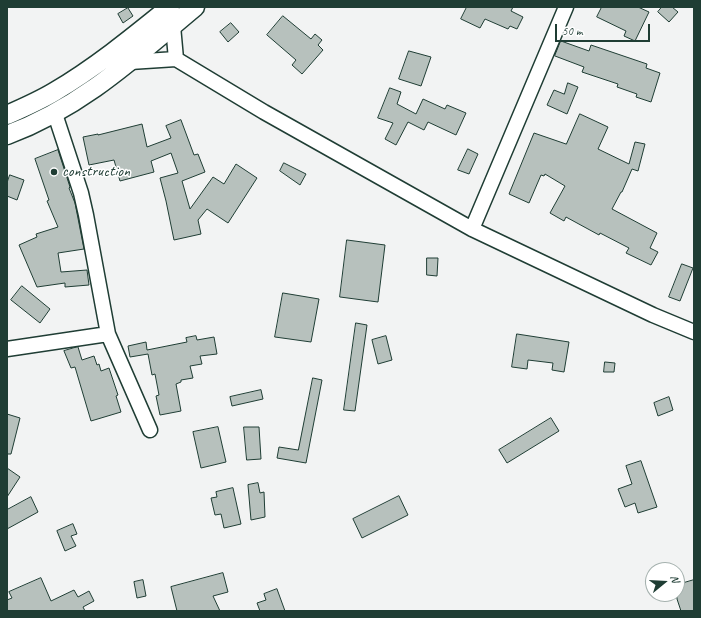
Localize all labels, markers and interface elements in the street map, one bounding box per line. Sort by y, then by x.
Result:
scale bar [557,16,652,42]
text: 50 m [562,23,582,39]
place label: construction [62,162,130,182]
marker: construction [49,167,59,177]
north arrow [645,562,685,602]
text: N [668,573,683,584]

